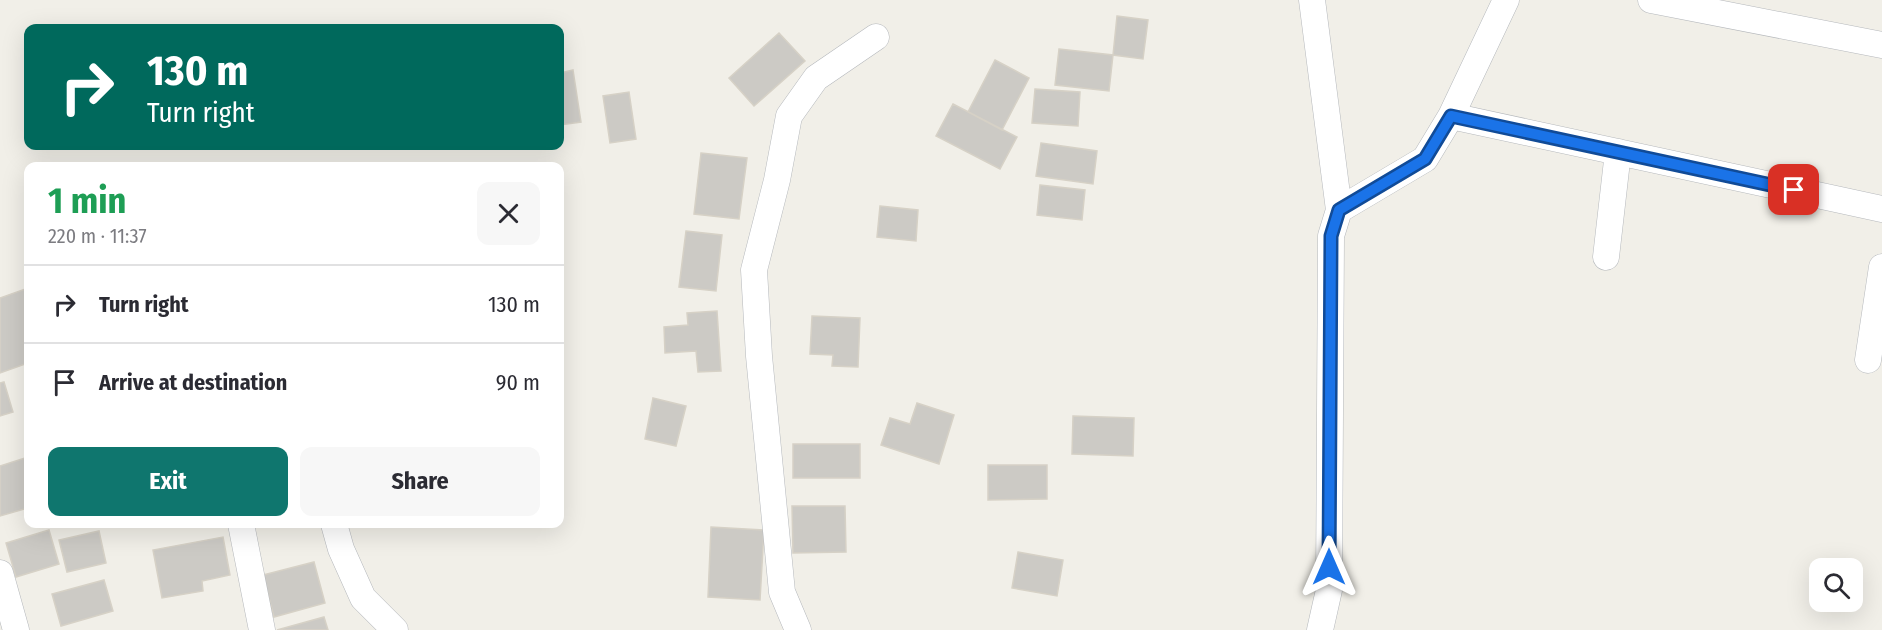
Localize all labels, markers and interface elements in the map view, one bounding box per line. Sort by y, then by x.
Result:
text: 130 m [147,46,248,96]
icon: right [48,48,126,126]
text: Turn right [147,97,255,129]
pin [1768,164,1819,215]
icon: arrive [1777,173,1810,206]
text: 1 min [48,179,126,223]
button: close [477,182,540,245]
text: 220 m · 11:37 [48,224,147,248]
icon: right [48,288,81,321]
text: Turn right [99,291,188,318]
text: 130 m [488,291,540,318]
icon: arrive [48,366,81,399]
text: Arrive at destination [99,369,287,396]
text: 90 m [496,369,540,396]
button: Exit [48,447,288,516]
button: Share [300,447,540,516]
position arrow [1297,535,1361,599]
map controls [1809,558,1863,612]
button: search [1809,558,1863,612]

